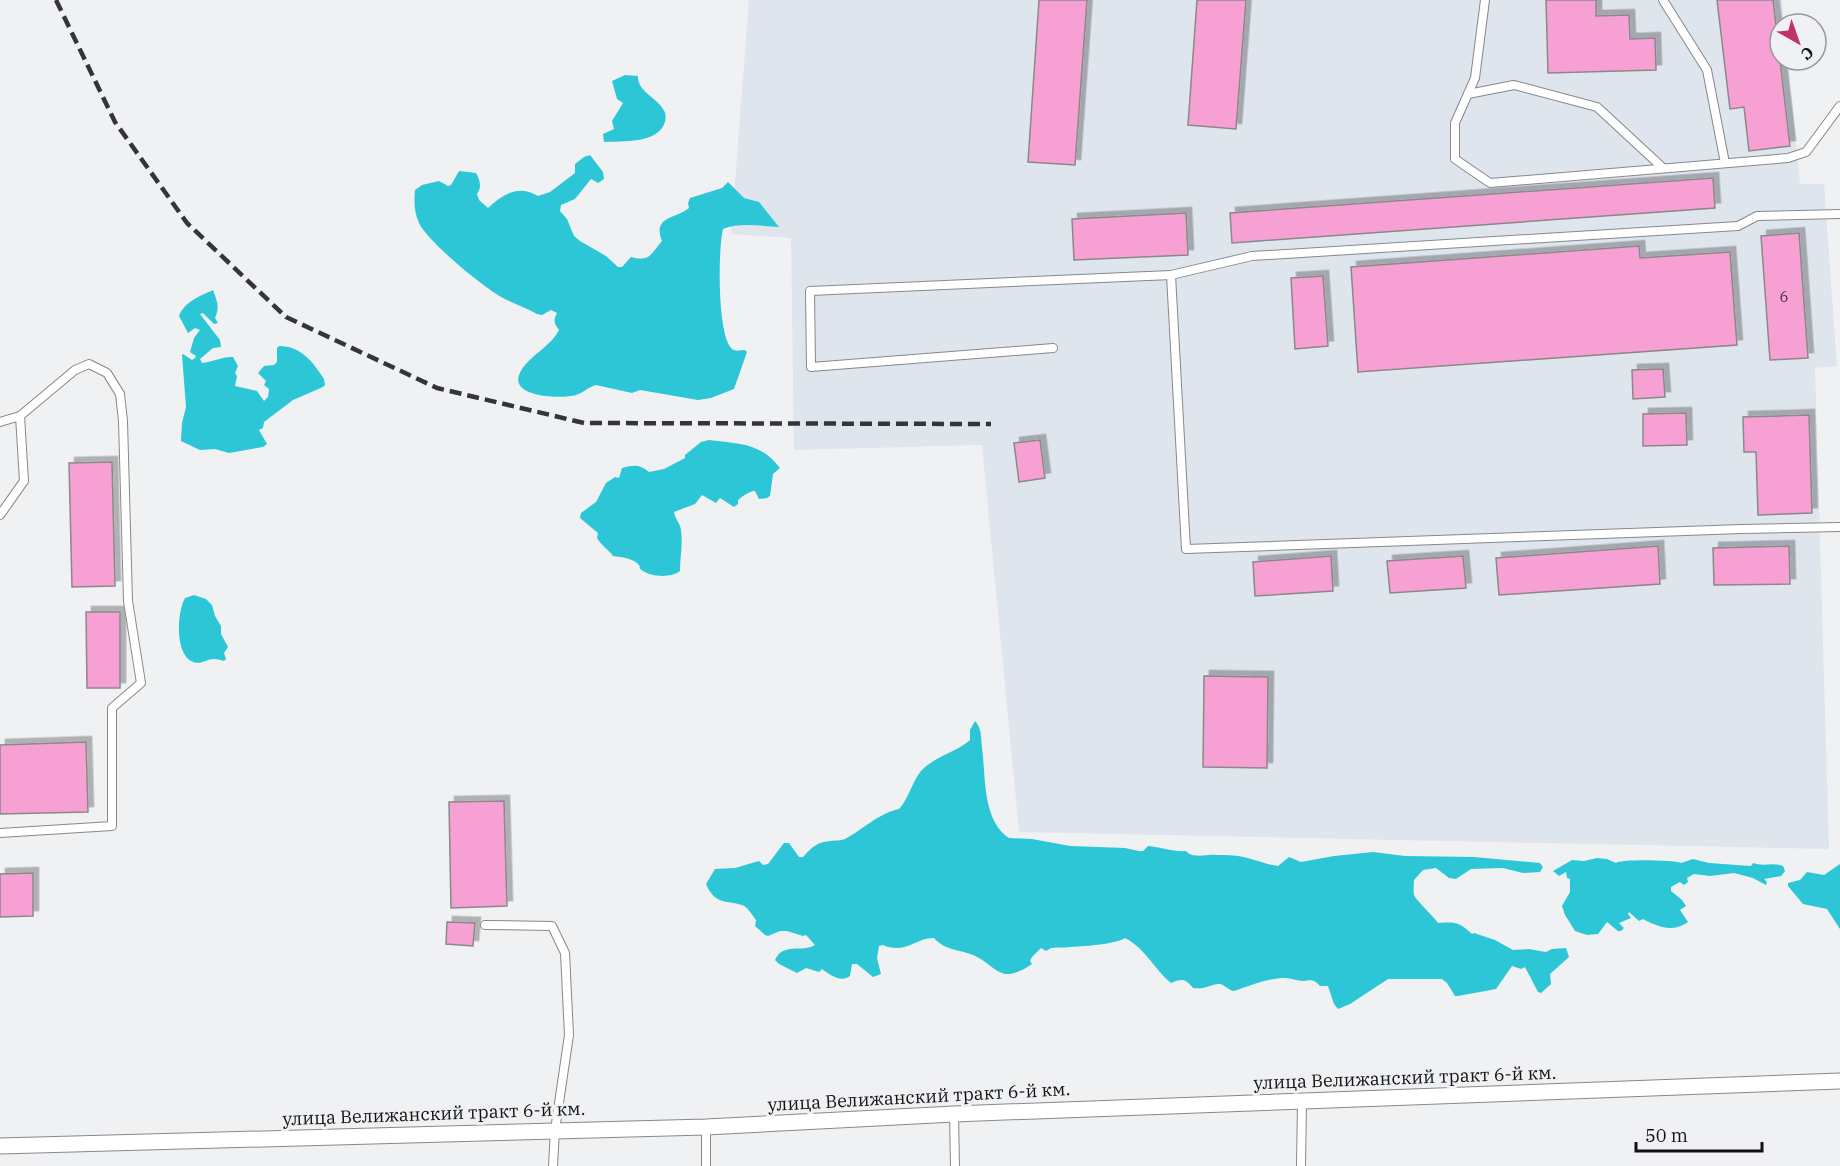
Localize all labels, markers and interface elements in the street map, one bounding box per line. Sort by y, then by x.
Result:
north arrow [1768,12,1828,72]
text: С [1797,42,1818,65]
house number: 6 [1779,287,1789,306]
street label: улица Велижанский тракт 6-й км. [1253,1061,1557,1094]
street label: улица Велижанский тракт 6-й км. [767,1077,1071,1116]
street label: улица Велижанский тракт 6-й км. [282,1097,586,1130]
scale bar [1636,1115,1762,1153]
text: 50 m [1645,1124,1688,1147]

